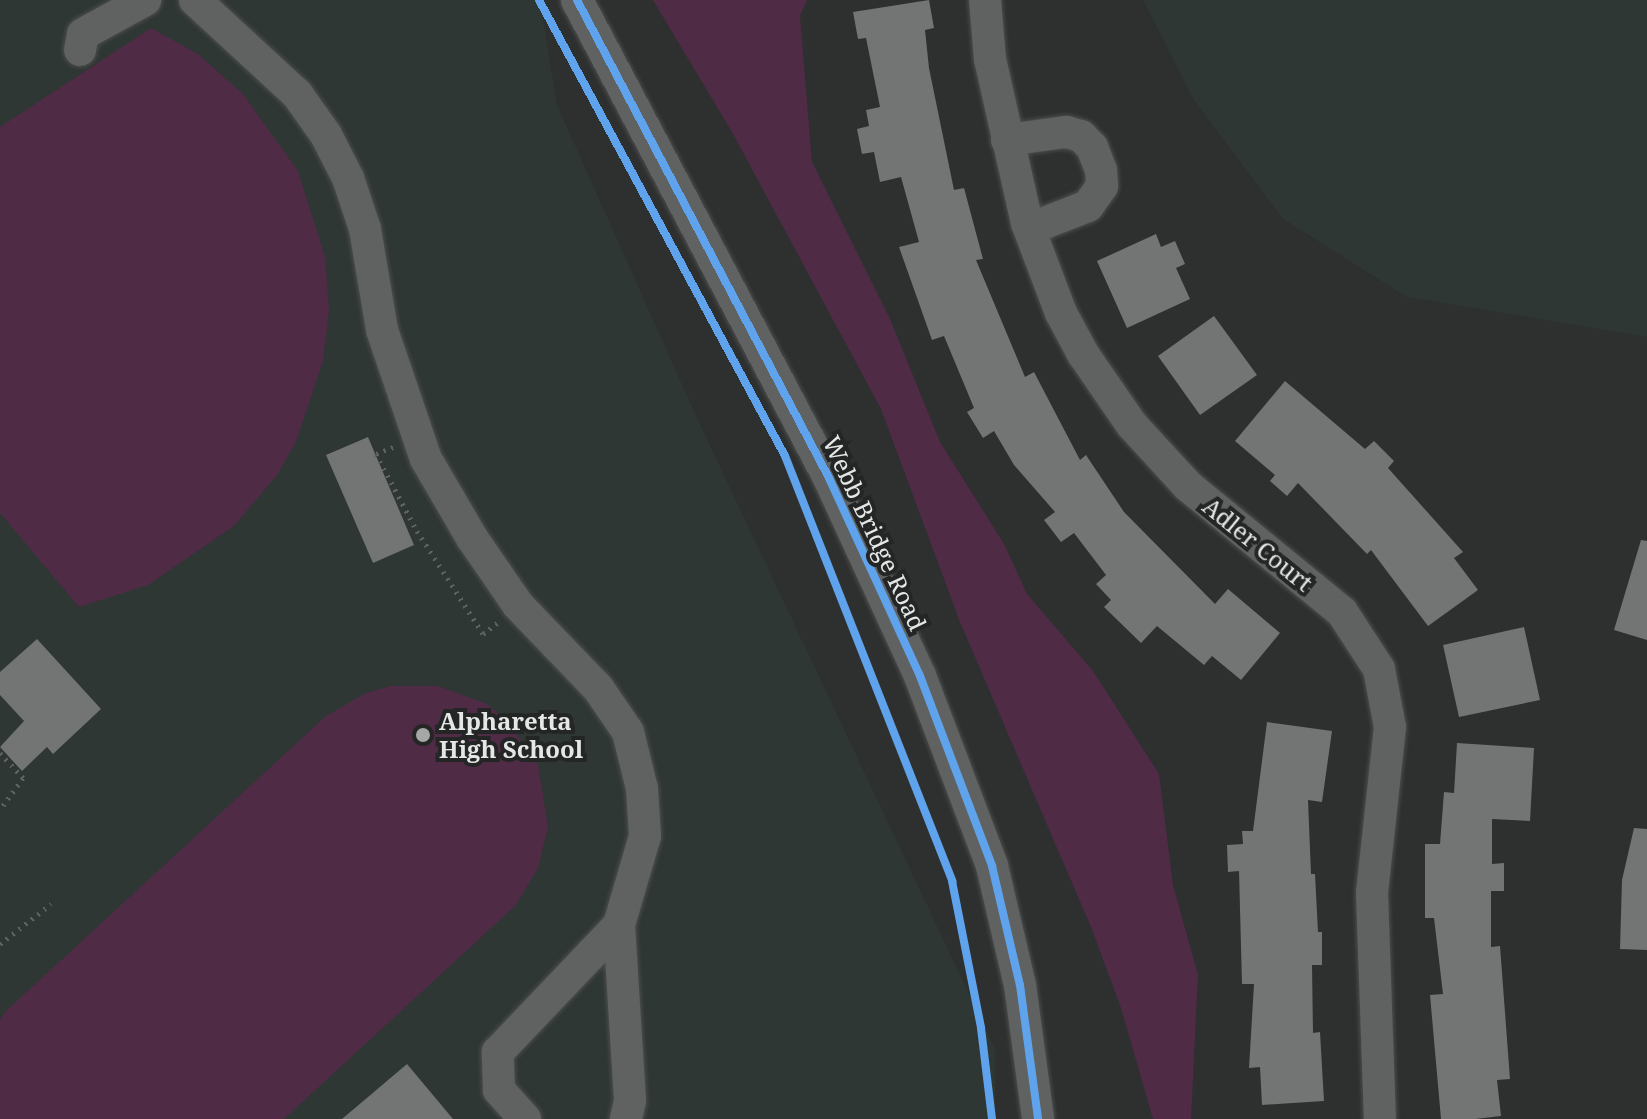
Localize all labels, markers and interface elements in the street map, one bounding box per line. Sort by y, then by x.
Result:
street label: Webb Bridge Road [817,431,933,635]
street label: Adler Court [1197,491,1319,597]
place label: Alpharetta High School [439,707,583,763]
marker: Alpharetta High School [414,726,432,744]

